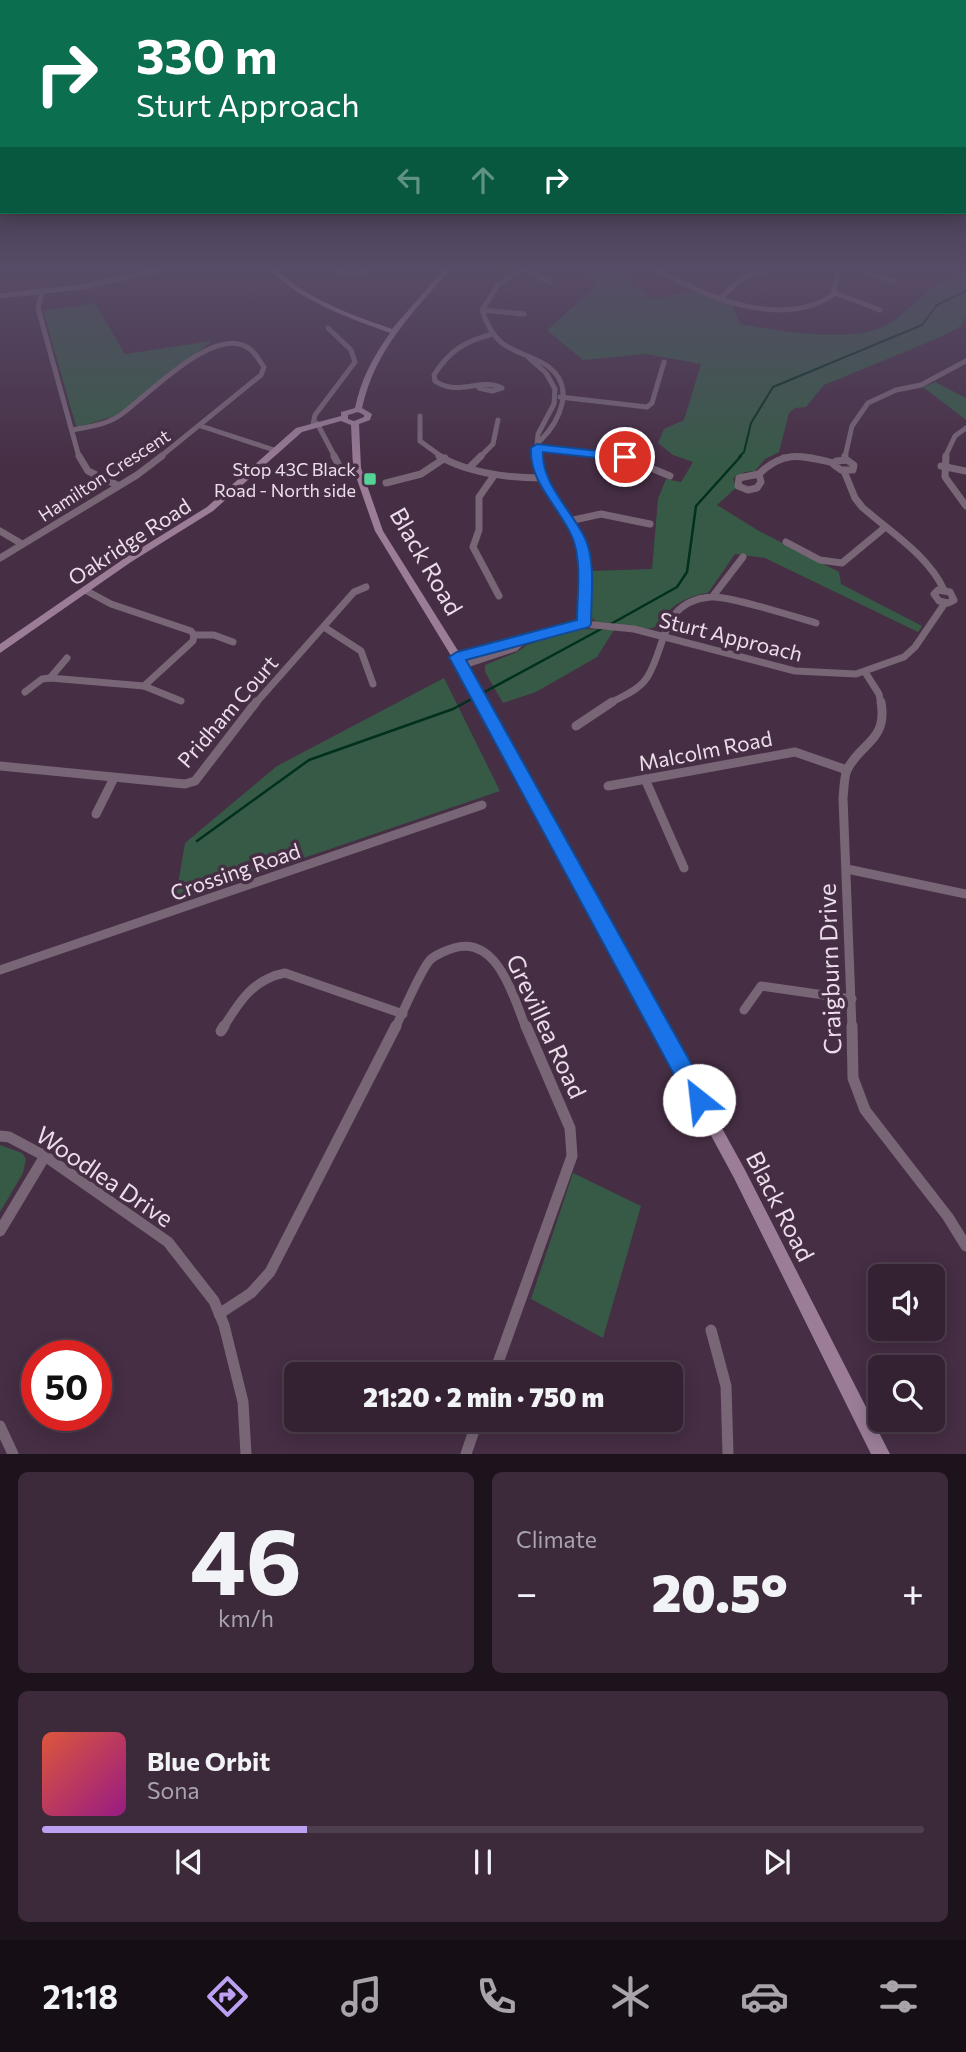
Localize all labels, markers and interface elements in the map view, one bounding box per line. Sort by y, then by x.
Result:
text: 330 m [136,24,277,84]
icon: right [21,28,112,119]
text: Sturt Approach [136,84,360,124]
icon: left [391,161,429,199]
icon: ahead [464,161,502,199]
icon: right [537,161,575,199]
street label: Hamilton Crescent [34,424,174,526]
pin [595,427,655,487]
icon: arrive [606,438,644,476]
place label: Stop 43C Black Road - North side [214,458,356,501]
marker: Stop 43C Black Road - North side [362,471,378,487]
street label: Oakridge Road [63,492,195,590]
street label: Black Road [385,502,469,620]
street label: Sturt Approach [657,606,805,666]
street label: Pridham Court [172,650,282,772]
street label: Malcolm Road [636,725,774,775]
street label: Crossing Road [167,837,303,905]
street label: Craigburn Drive [812,883,846,1055]
street label: Grevillea Road [501,949,593,1103]
position arrow [662,1063,736,1137]
street label: Woodlea Drive [31,1119,179,1233]
street label: Black Road [741,1146,821,1266]
map controls [868,1264,945,1432]
button: sound [868,1264,945,1341]
speed limit sign: 50 [21,1340,112,1431]
button: search [868,1355,945,1432]
text: 21:20 · 2 min · 750 m [363,1381,604,1412]
text: 46 [190,1502,302,1614]
text: Climate [516,1525,597,1553]
text: 20.5° [651,1559,788,1623]
text: − [516,1568,538,1615]
text: + [902,1568,924,1615]
text: km/h [218,1604,274,1632]
text: Blue Orbit [147,1745,270,1776]
text: Sona [147,1776,199,1804]
icon: previous [170,1843,208,1881]
icon: pause [464,1843,502,1881]
icon: next [758,1843,796,1881]
icon: directions [203,1972,252,2021]
icon: music [337,1972,386,2021]
icon: phone [472,1972,521,2021]
icon: climate [606,1972,655,2021]
icon: car [740,1972,789,2021]
icon: filters [874,1972,923,2021]
text: 21:18 [43,1976,118,2016]

